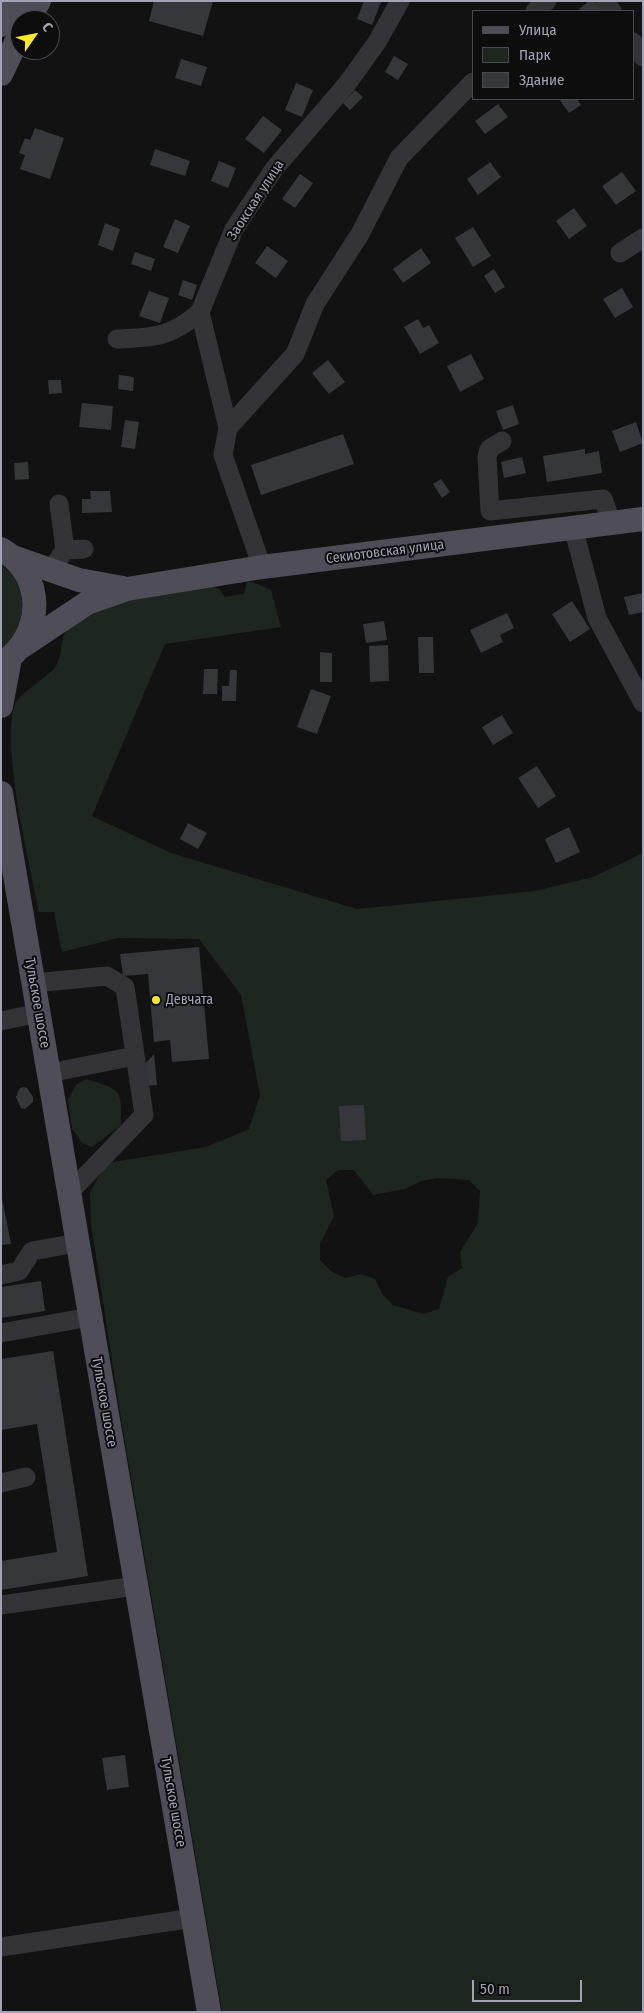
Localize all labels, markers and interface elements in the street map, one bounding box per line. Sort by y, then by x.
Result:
north arrow [10,10,60,60]
legend [472,10,634,100]
text: С [38,19,56,35]
text: Улица [519,21,557,39]
text: Парк [519,46,550,64]
text: Здание [519,71,565,89]
street label: Заокская улица [224,157,288,243]
street label: Секиотовская улица [325,536,445,568]
street label: Тульское шоссе [21,957,53,1049]
place label: Девчата [166,992,213,1008]
marker: Девчата [150,994,162,1006]
street label: Тульское шоссе [88,1356,120,1448]
street label: Тульское шоссе [157,1756,189,1848]
scale bar [474,1970,584,2002]
text: 50 m [480,1980,510,1998]

